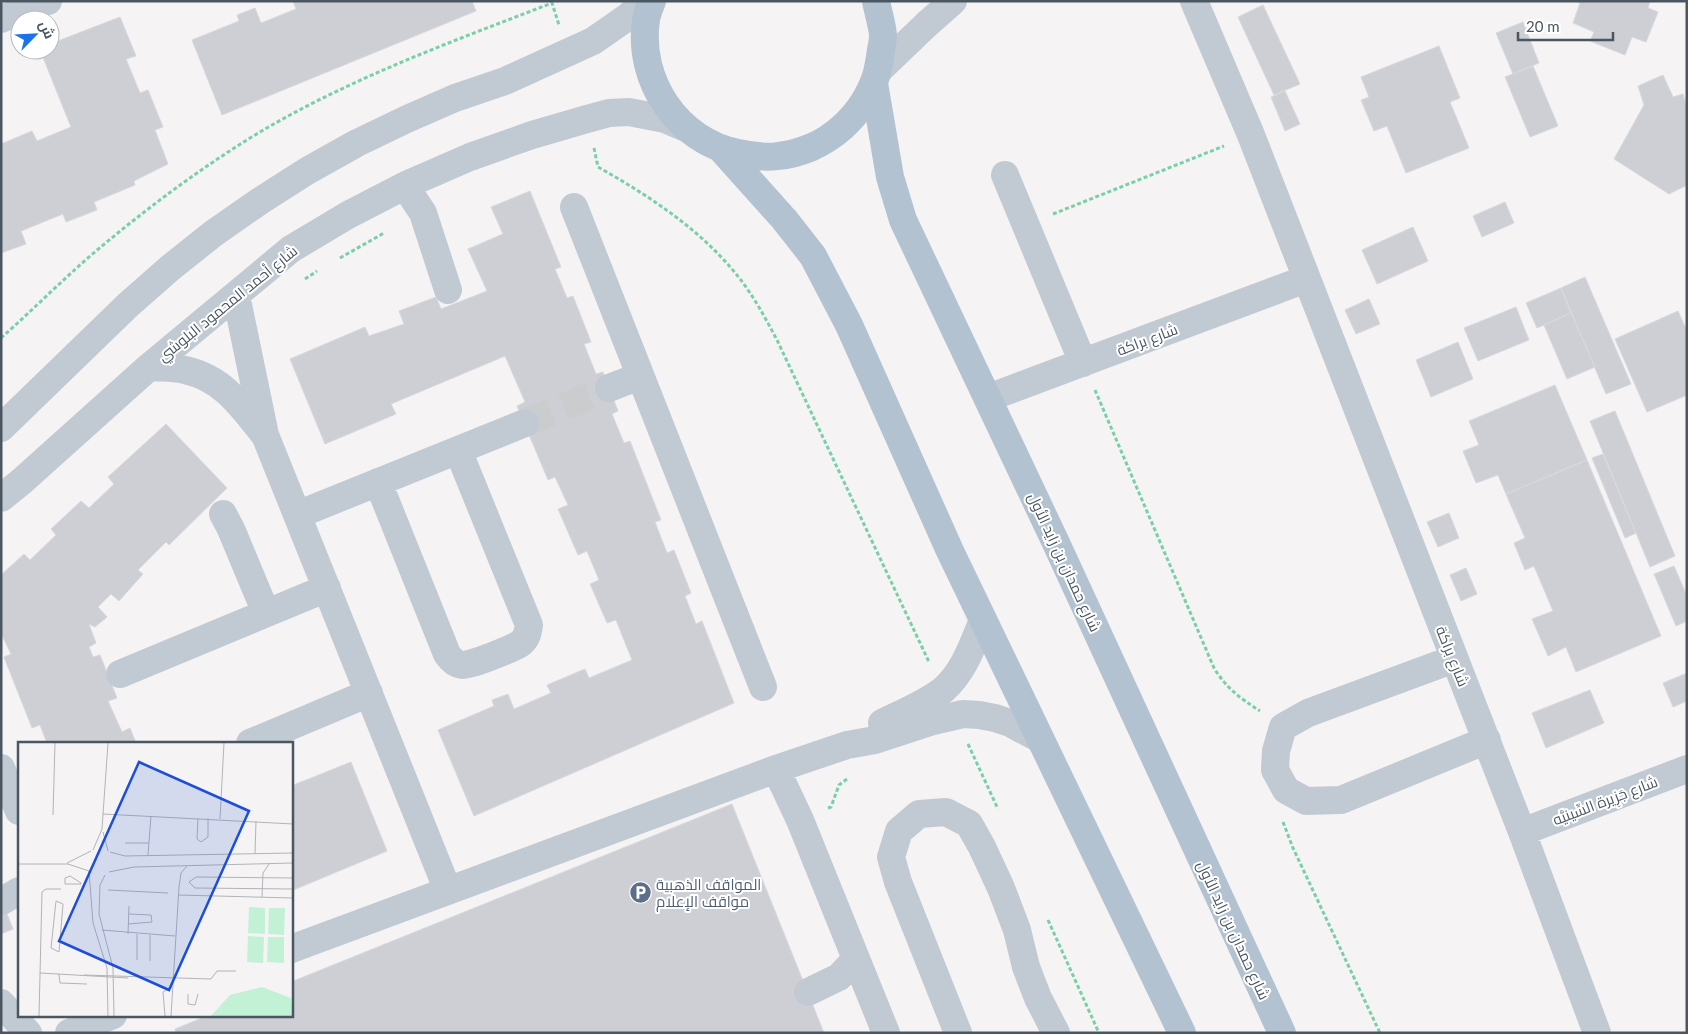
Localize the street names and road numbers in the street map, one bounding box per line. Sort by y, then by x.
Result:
street label: شارع أحمد المحمود البلوشي [154,241,303,368]
street label: شارع براكة [1114,319,1181,362]
street label: شارع حمدان بن زايد الأول [1022,490,1105,636]
street label: شارع براكة [1430,623,1473,690]
street label: شارع جَزِيرة السِّينيَّه [1550,772,1661,831]
street label: شارع حمدان بن زايد الأول [1191,858,1274,1004]

